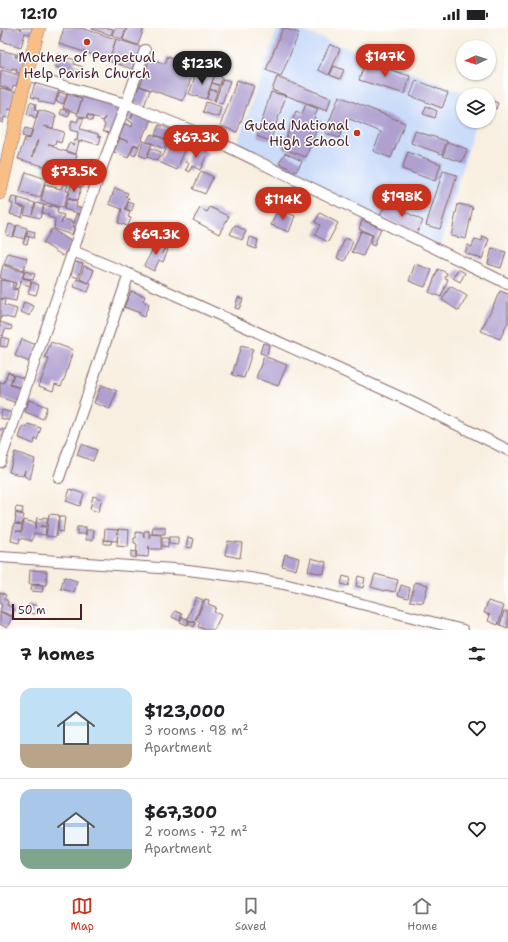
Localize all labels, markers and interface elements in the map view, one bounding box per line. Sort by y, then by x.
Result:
text: 12:10 [20,4,57,24]
marker: Mother of Perpetual Help Parish Church [82,37,92,47]
north arrow [456,40,496,80]
map controls [456,40,496,128]
pin: $147K [357,44,413,78]
place label: Mother of Perpetual Help Parish Church [18,48,156,82]
text: $147K [365,48,405,65]
pin: $123K [174,51,230,85]
text: $123K [182,55,222,72]
button: layers [456,88,496,128]
place label: Gutad National High School [244,116,350,150]
pin: $67.3K [163,125,229,159]
marker: Gutad National High School [352,128,362,138]
text: $67.3K [173,129,219,146]
pin: $73.5K [41,159,107,193]
text: $73.5K [51,163,97,180]
pin: $198K [374,184,430,218]
pin: $114K [255,187,311,221]
text: $198K [381,188,423,205]
text: $114K [264,191,302,208]
pin: $69.3K [123,222,189,256]
text: $69.3K [132,226,180,243]
scale bar [12,602,82,621]
text: 50 m [18,603,46,618]
text: 7 homes [20,643,95,665]
icon: filters [466,643,488,665]
text: $123,000 [144,700,225,722]
icon: home [52,704,100,752]
icon: heart [466,717,488,739]
text: 3 rooms · 98 m² [144,722,248,739]
text: Apartment [144,739,212,756]
text: $67,300 [144,801,217,823]
icon: home [52,805,100,853]
icon: heart [466,818,488,840]
text: 2 rooms · 72 m² [144,823,248,840]
text: Apartment [144,840,212,857]
tab: Map [70,895,94,934]
tab: Saved [235,895,266,934]
tab: Home [407,895,438,934]

